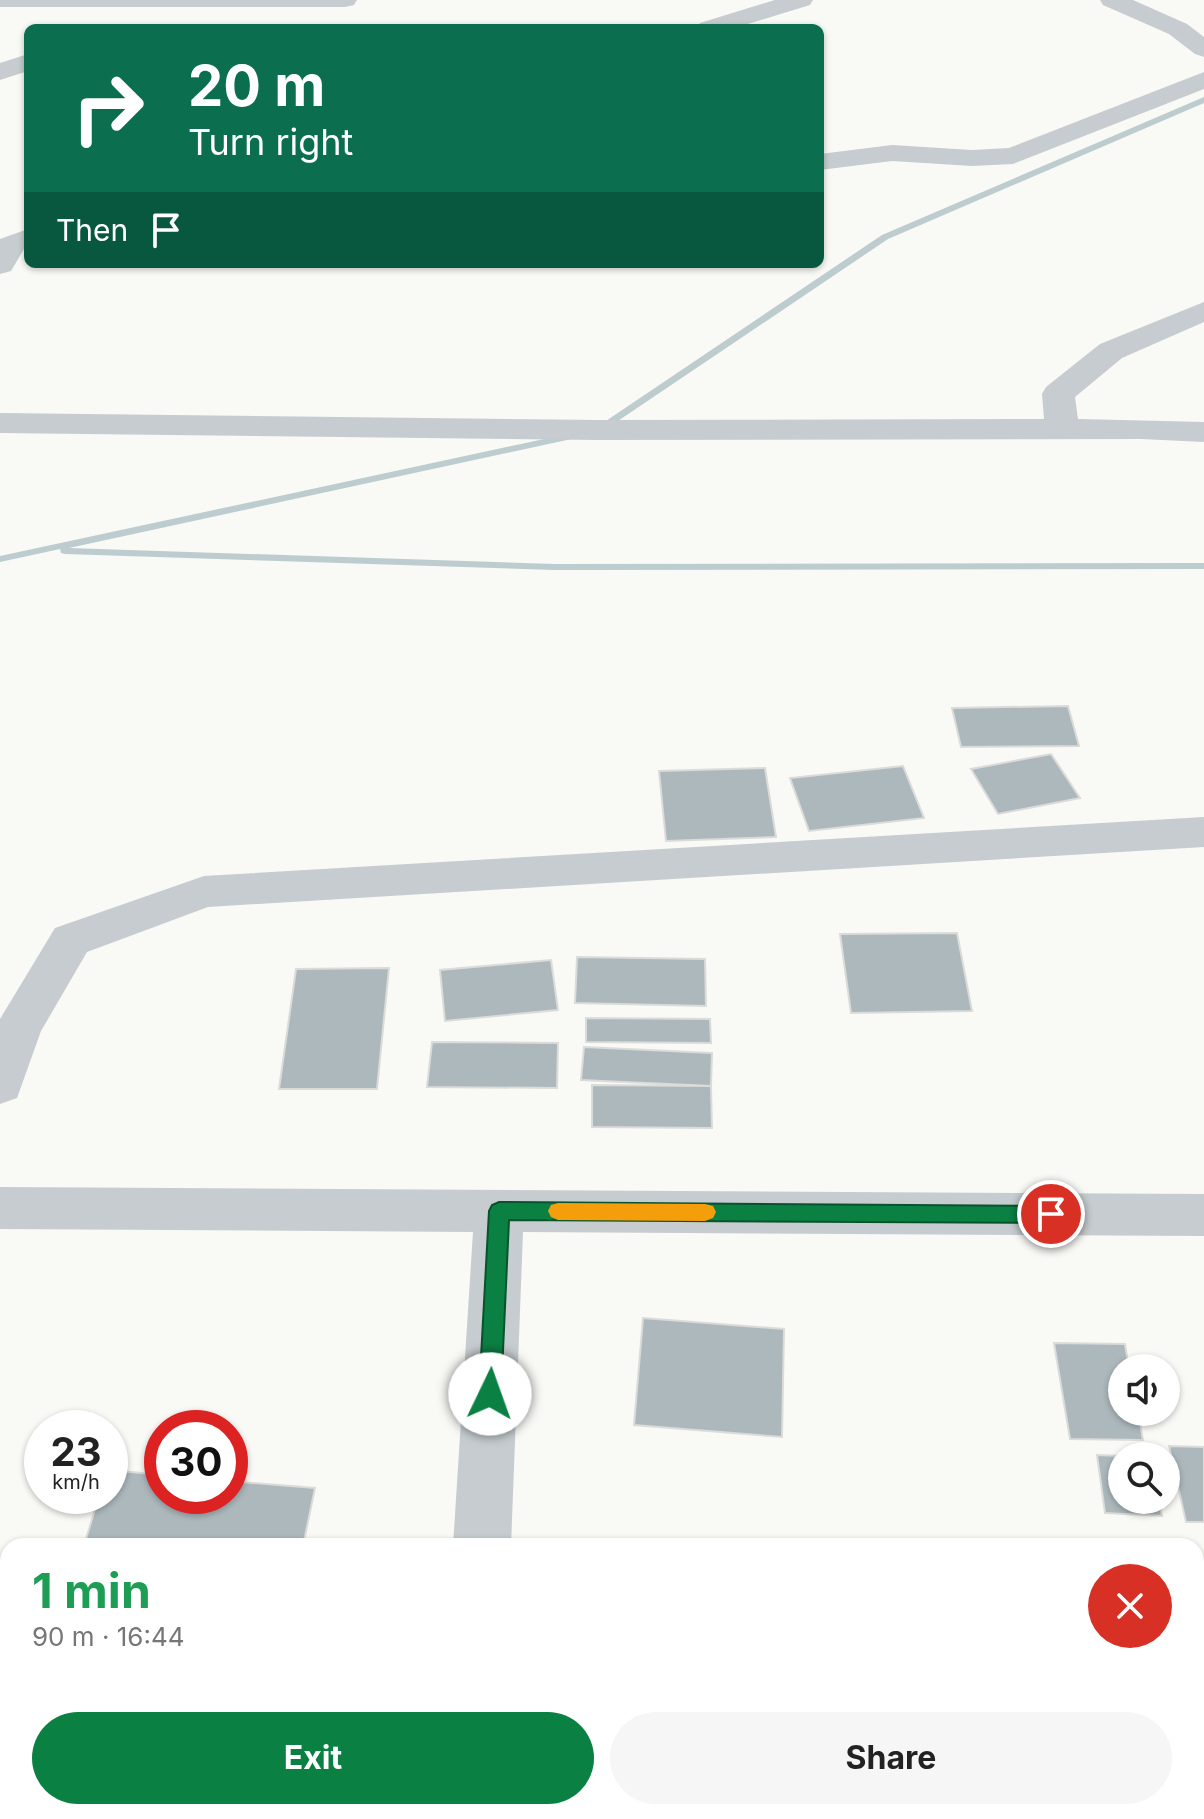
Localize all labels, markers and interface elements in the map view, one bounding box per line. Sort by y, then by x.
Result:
text: 20 m [188,52,325,120]
icon: right [56,56,160,160]
text: Turn right [188,120,353,164]
icon: arrive [144,208,188,252]
text: Then [56,212,128,248]
pin [1017,1180,1085,1248]
icon: arrive [1029,1192,1073,1236]
position arrow [448,1352,532,1436]
map controls [1108,1354,1180,1514]
button: sound [1108,1354,1180,1426]
speed limit sign: 30 [144,1410,248,1514]
text: 23 [50,1427,102,1476]
button: search [1108,1442,1180,1514]
text: km/h [52,1470,100,1494]
text: 1 min [32,1561,151,1620]
button: close [1088,1564,1172,1648]
text: 90 m · 16:44 [32,1621,185,1652]
button: Exit [32,1712,594,1804]
button: Share [610,1712,1172,1804]

